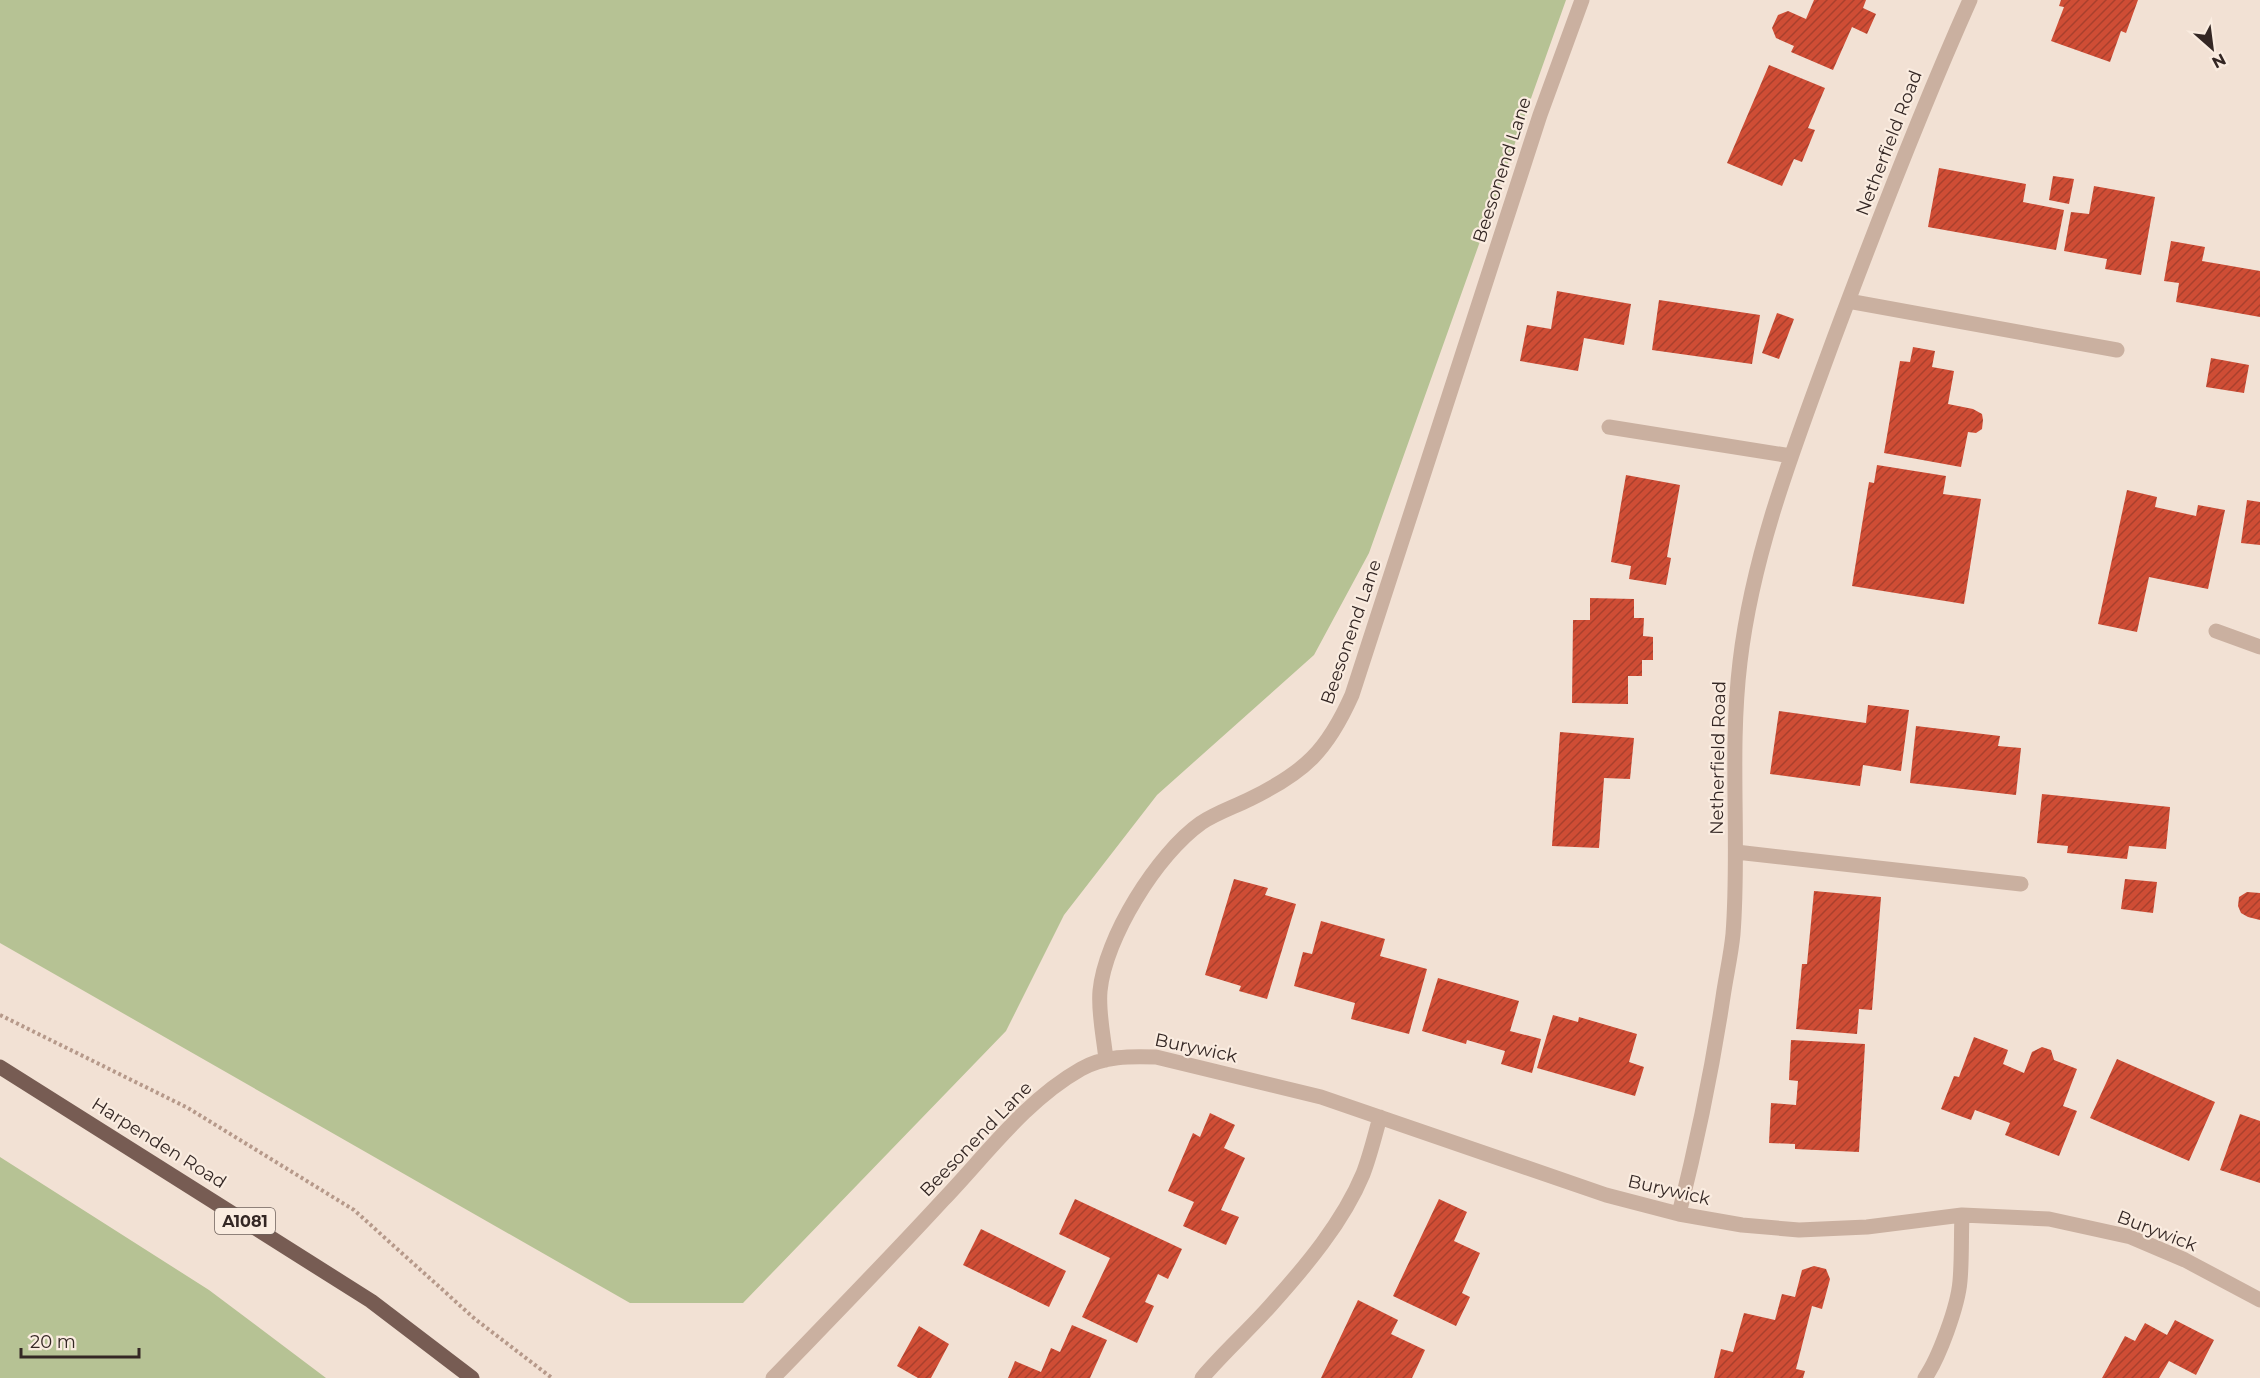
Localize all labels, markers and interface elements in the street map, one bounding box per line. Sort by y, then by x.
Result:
north arrow [2182,18,2242,78]
text: N [2209,49,2229,72]
street label: Netherfield Road [1851,67,1927,219]
street label: Beesonend Lane [1468,94,1536,246]
street label: Beesonend Lane [1316,557,1386,707]
street label: Netherfield Road [1706,681,1730,835]
street label: Burywick [1153,1029,1240,1068]
street label: Beesonend Lane [915,1077,1037,1201]
street label: Harpenden Road [88,1093,230,1193]
street label: Burywick [1626,1170,1713,1210]
street label: Burywick [2114,1206,2200,1256]
road number: A1081 [215,1208,275,1234]
scale bar [21,1321,140,1359]
text: 20 m [30,1331,76,1353]

